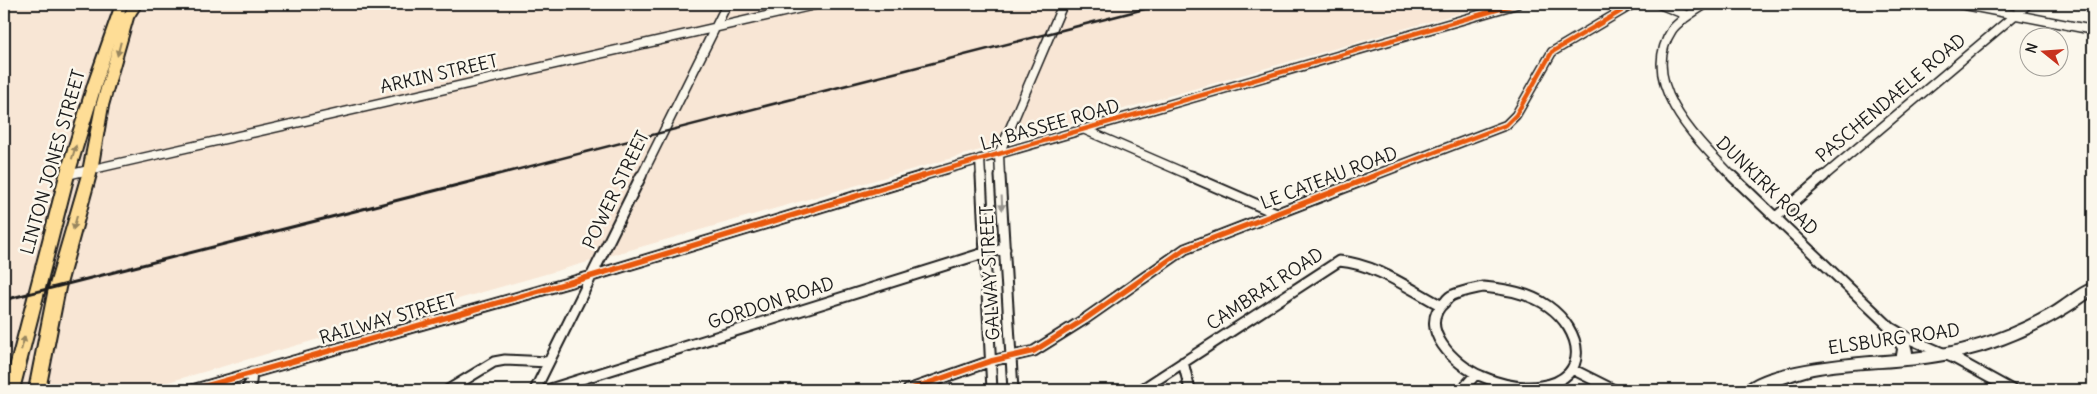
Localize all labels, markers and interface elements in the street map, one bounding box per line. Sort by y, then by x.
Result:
street label: PASCHENDAELE ROAD [1811,28,1970,167]
north arrow [2020,28,2070,78]
one-way arrow [115,41,123,56]
text: N [2022,41,2042,55]
street label: ARKIN STREET [378,49,500,98]
street label: LINTON JONES STREET [15,67,90,257]
street label: LA BASSEE ROAD [978,94,1122,155]
street label: POWER STREET [577,127,654,253]
street label: DUNKIRK ROAD [1712,131,1823,240]
street label: LE CATEAU ROAD [1257,141,1401,214]
one-way arrow [71,145,79,160]
one-way arrow [999,195,1007,211]
street label: GALWAY STREET [974,205,1005,341]
one-way arrow [71,215,79,231]
street label: CAMBRAI ROAD [1202,242,1327,335]
street label: GORDON ROAD [705,271,837,334]
street label: RAILWAY STREET [317,288,459,349]
street label: ELSBURG ROAD [1827,318,1961,359]
one-way arrow [19,336,27,351]

